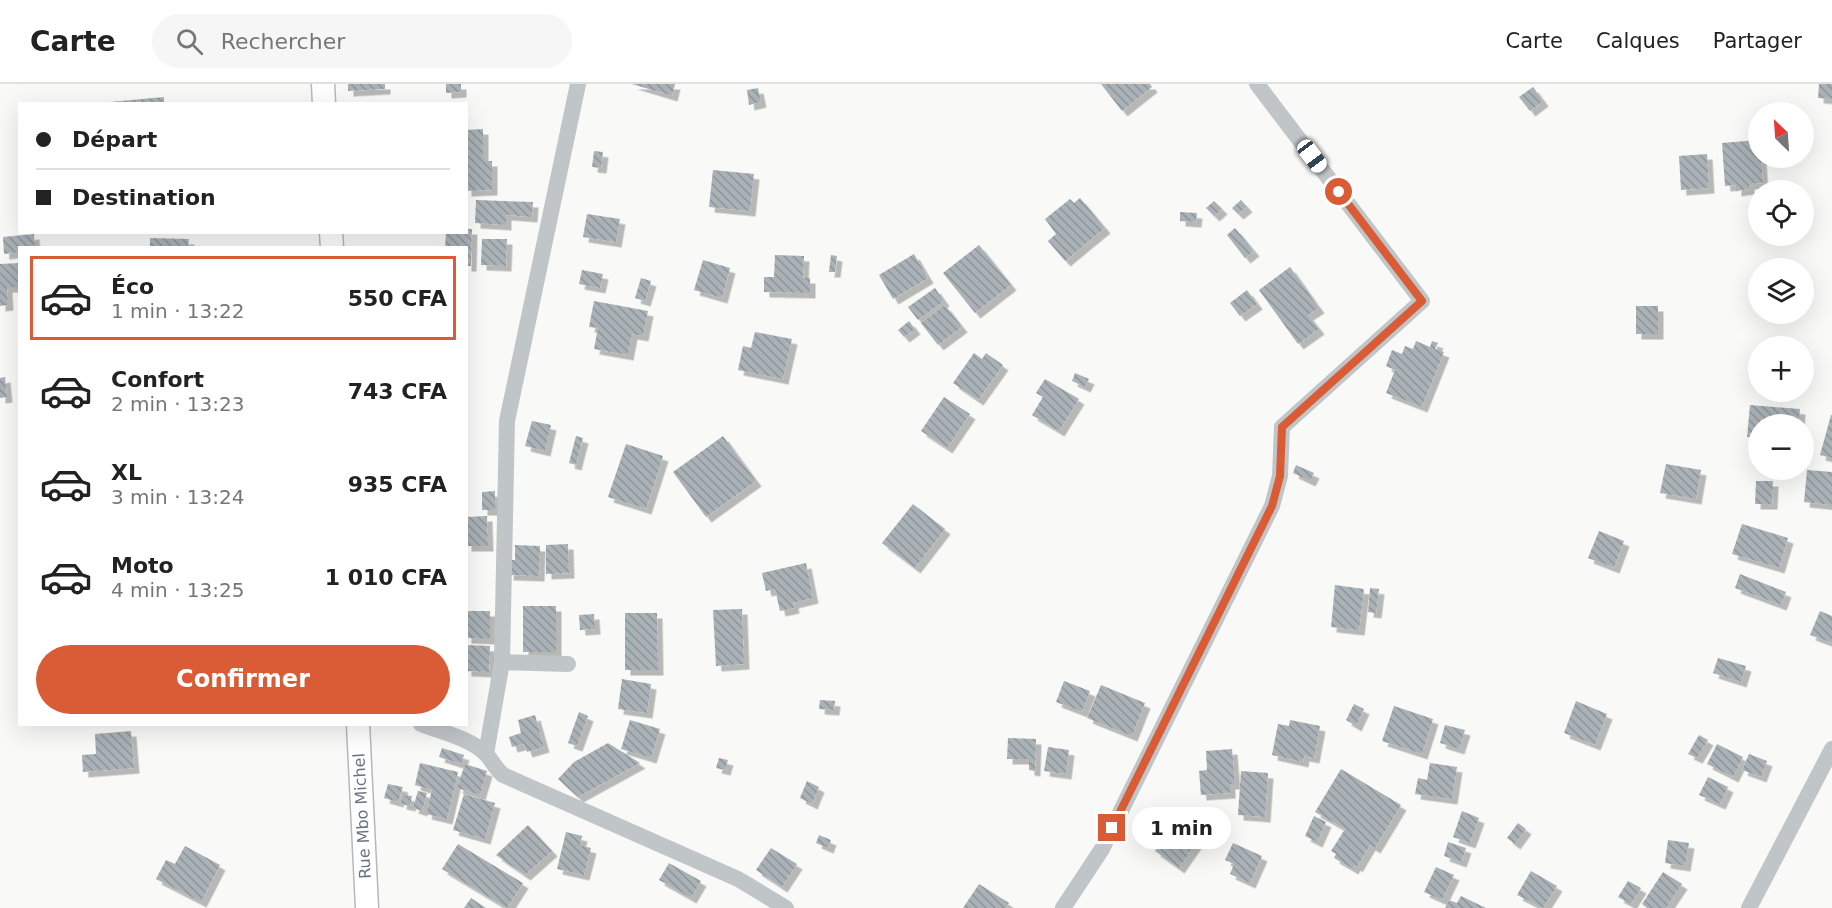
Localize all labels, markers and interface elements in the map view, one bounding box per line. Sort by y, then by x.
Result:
search box [152,14,572,68]
text: Carte [30,25,116,58]
icon: search [173,25,206,58]
text: Rechercher [221,29,345,54]
text: Carte [1506,29,1563,53]
text: Calques [1596,29,1680,53]
text: Partager [1713,29,1802,53]
north arrow [1748,102,1814,168]
map controls [1748,102,1814,480]
text: Départ [72,127,157,152]
car [1294,136,1330,176]
route start [1325,178,1352,205]
button: locate [1748,180,1814,246]
text: Destination [72,185,216,210]
button: layers [1748,258,1814,324]
icon: car [39,271,93,325]
text: Éco [111,274,154,299]
text: 550 CFA [348,286,447,311]
text: 1 min · 13:22 [111,299,245,323]
button: + [1748,336,1814,402]
icon: car [39,364,93,418]
text: Confort [111,367,204,392]
text: 743 CFA [348,379,447,404]
text: 2 min · 13:23 [111,392,245,416]
button: − [1748,414,1814,480]
icon: car [39,457,93,511]
text: XL [111,460,142,485]
text: 935 CFA [348,472,447,497]
text: 3 min · 13:24 [111,485,245,509]
icon: car [39,550,93,604]
text: Moto [111,553,174,578]
text: 1 010 CFA [325,565,447,590]
text: 4 min · 13:25 [111,578,245,602]
button: Confirmer [36,645,450,714]
street label: Rue Mbo Michel [349,753,375,879]
callout: 1 min [1133,807,1232,849]
route end [1098,814,1125,841]
text: 1 min [1150,816,1213,840]

